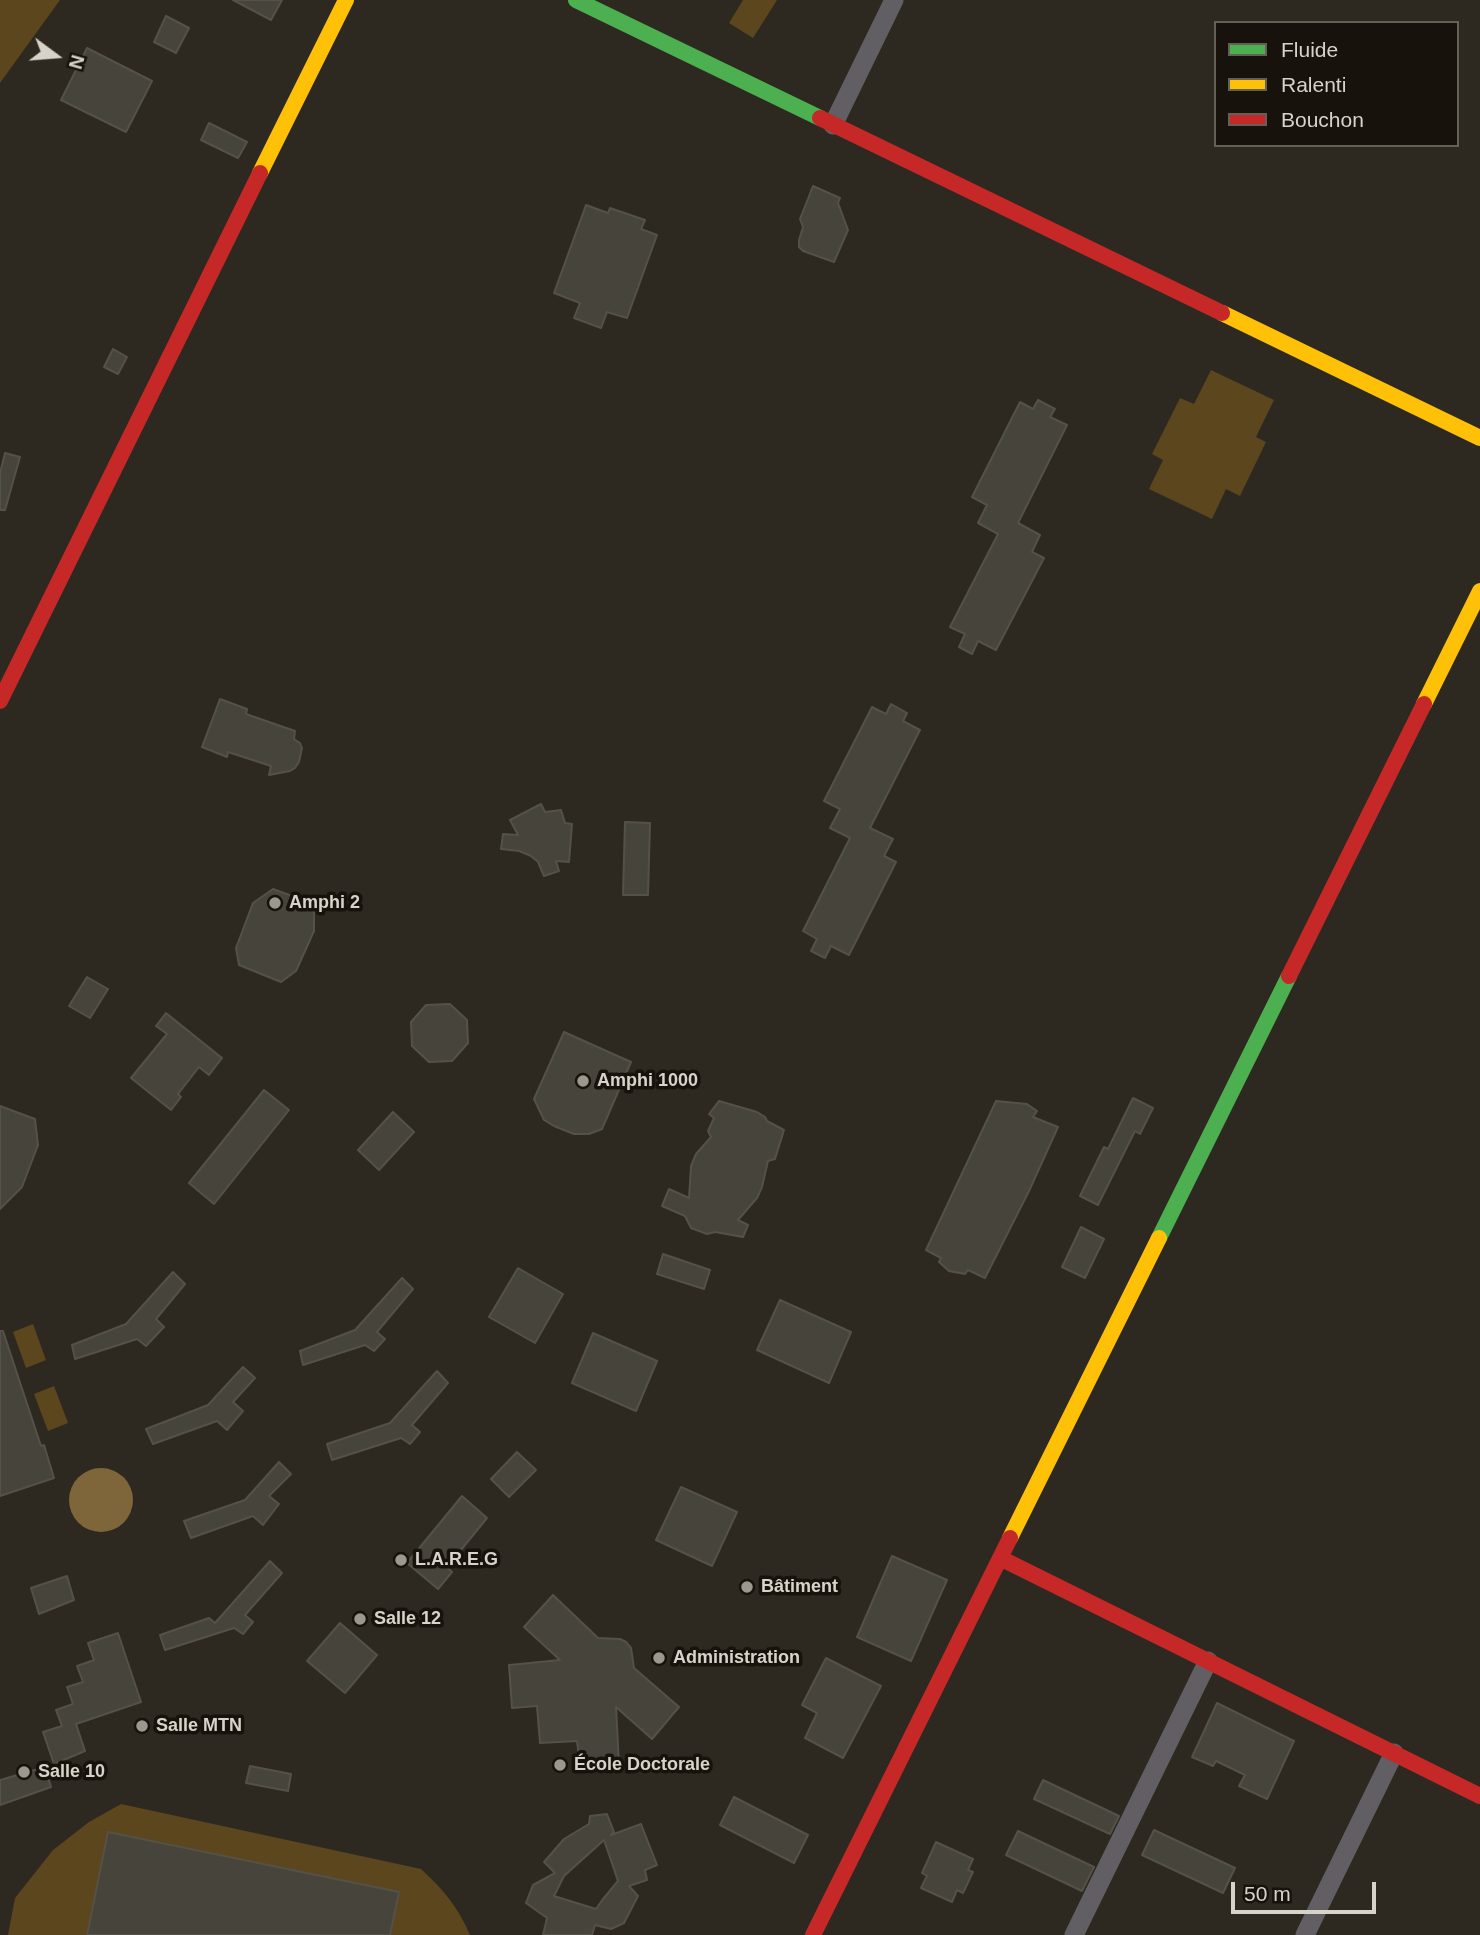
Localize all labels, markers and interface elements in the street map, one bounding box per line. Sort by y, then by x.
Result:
north arrow [21,21,91,91]
legend [1214,21,1459,147]
text: Fluide [1281,38,1338,61]
text: N [65,52,89,71]
text: Ralenti [1281,73,1346,96]
text: Bouchon [1281,108,1364,131]
place label: Amphi 2 [289,892,360,914]
marker: Amphi 2 [267,895,283,911]
place label: Amphi 1000 [597,1070,698,1092]
marker: Amphi 1000 [575,1073,591,1089]
place label: L.A.R.E.G [415,1549,498,1571]
marker: L.A.R.E.G [393,1552,409,1568]
place label: Bâtiment [761,1576,838,1598]
marker: Bâtiment [739,1579,755,1595]
place label: Salle 12 [374,1608,441,1630]
marker: Salle 12 [352,1611,368,1627]
place label: Administration [673,1647,800,1669]
marker: Administration [651,1650,667,1666]
place label: Salle MTN [156,1715,242,1737]
marker: Salle MTN [134,1718,150,1734]
place label: École Doctorale [574,1754,710,1776]
marker: École Doctorale [552,1757,568,1773]
place label: Salle 10 [38,1761,105,1783]
marker: Salle 10 [16,1764,32,1780]
scale bar [1235,1868,1380,1912]
text: 50 m [1244,1882,1291,1905]

